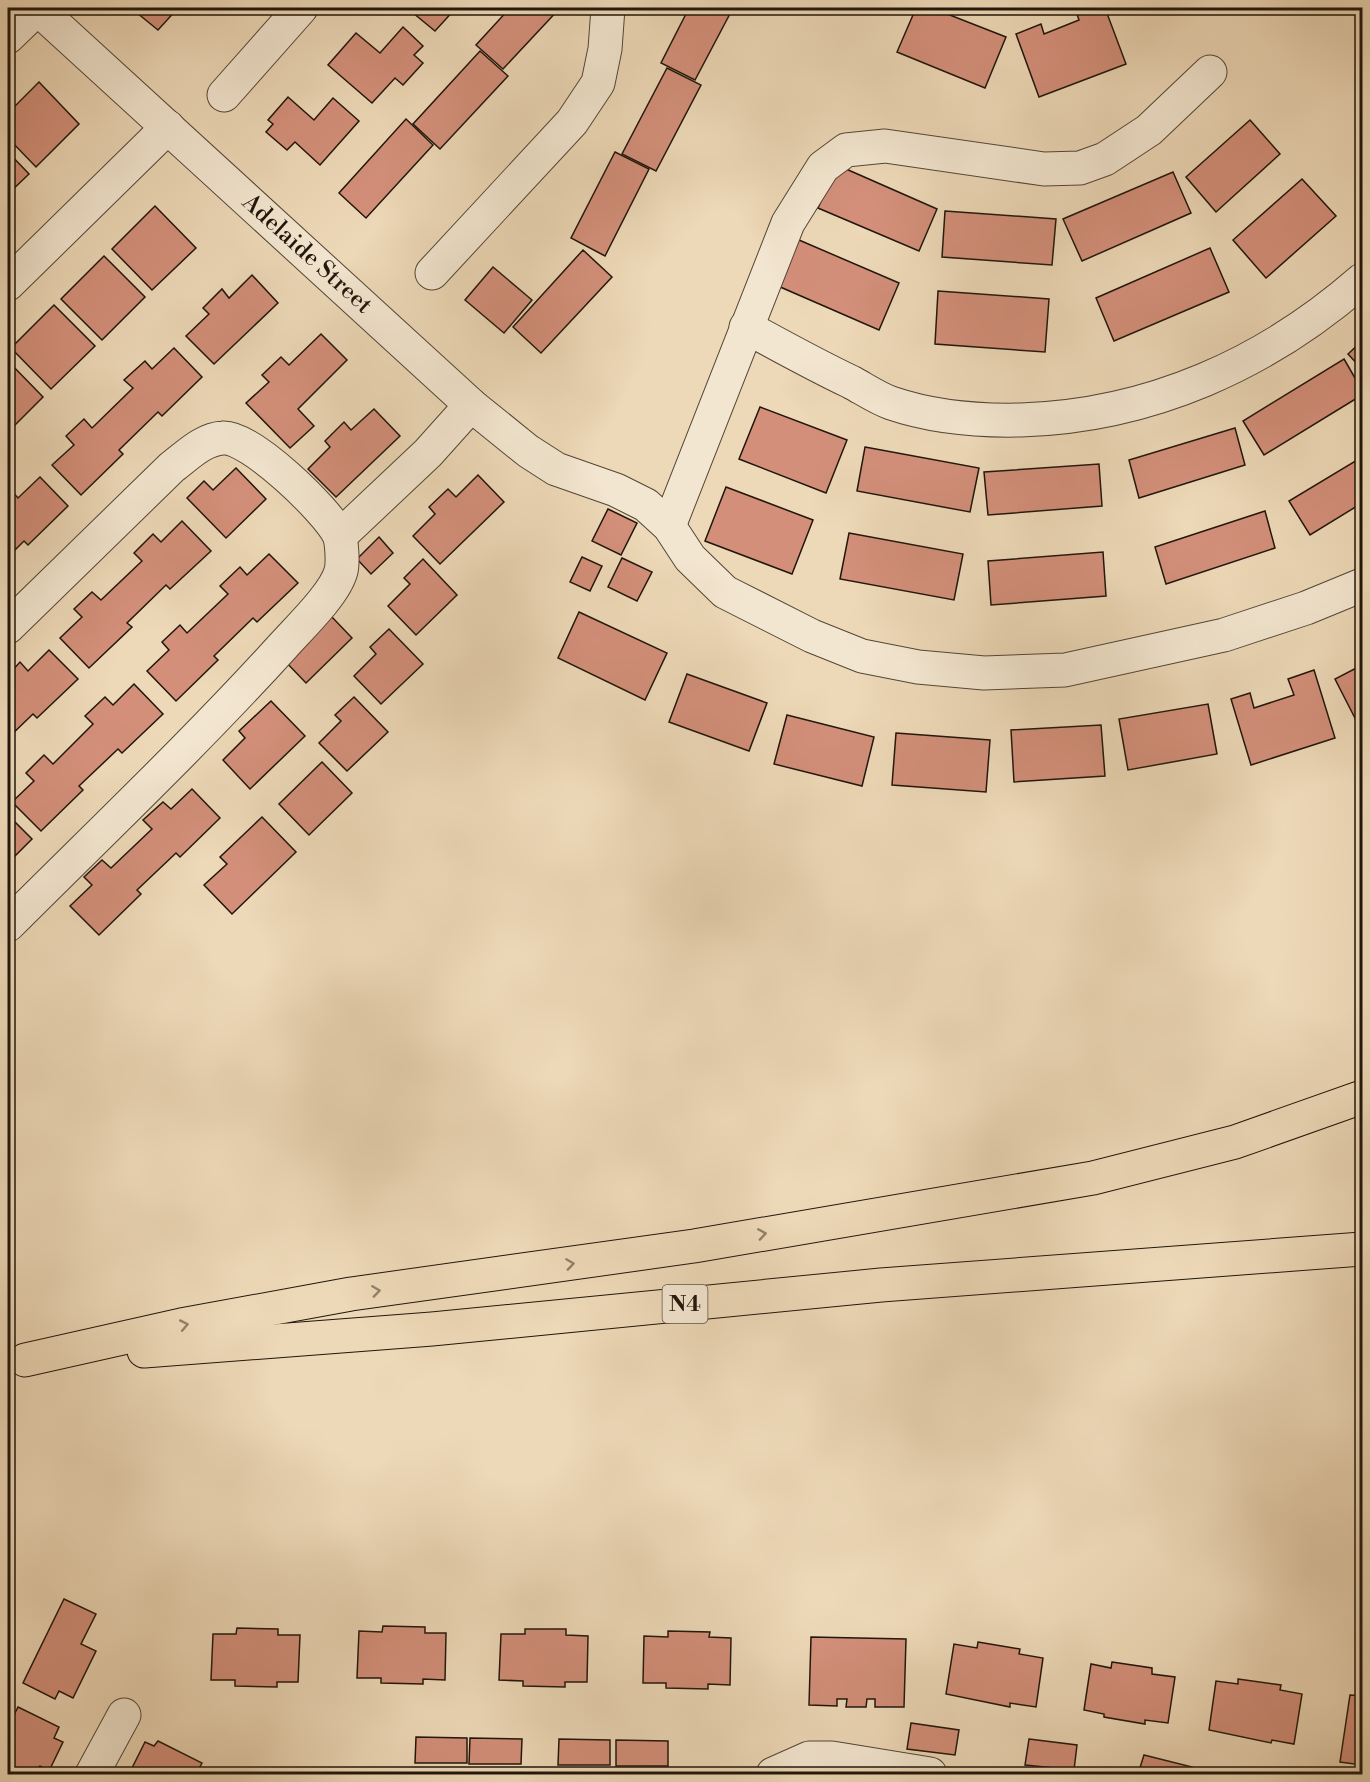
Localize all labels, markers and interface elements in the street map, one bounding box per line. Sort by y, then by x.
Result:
street label: Adelaide Street [235,187,379,321]
one-way arrow [758,1229,767,1241]
one-way arrow [565,1258,574,1270]
one-way arrow [372,1285,381,1297]
road number: N4 [662,1285,708,1323]
one-way arrow [179,1319,189,1332]

